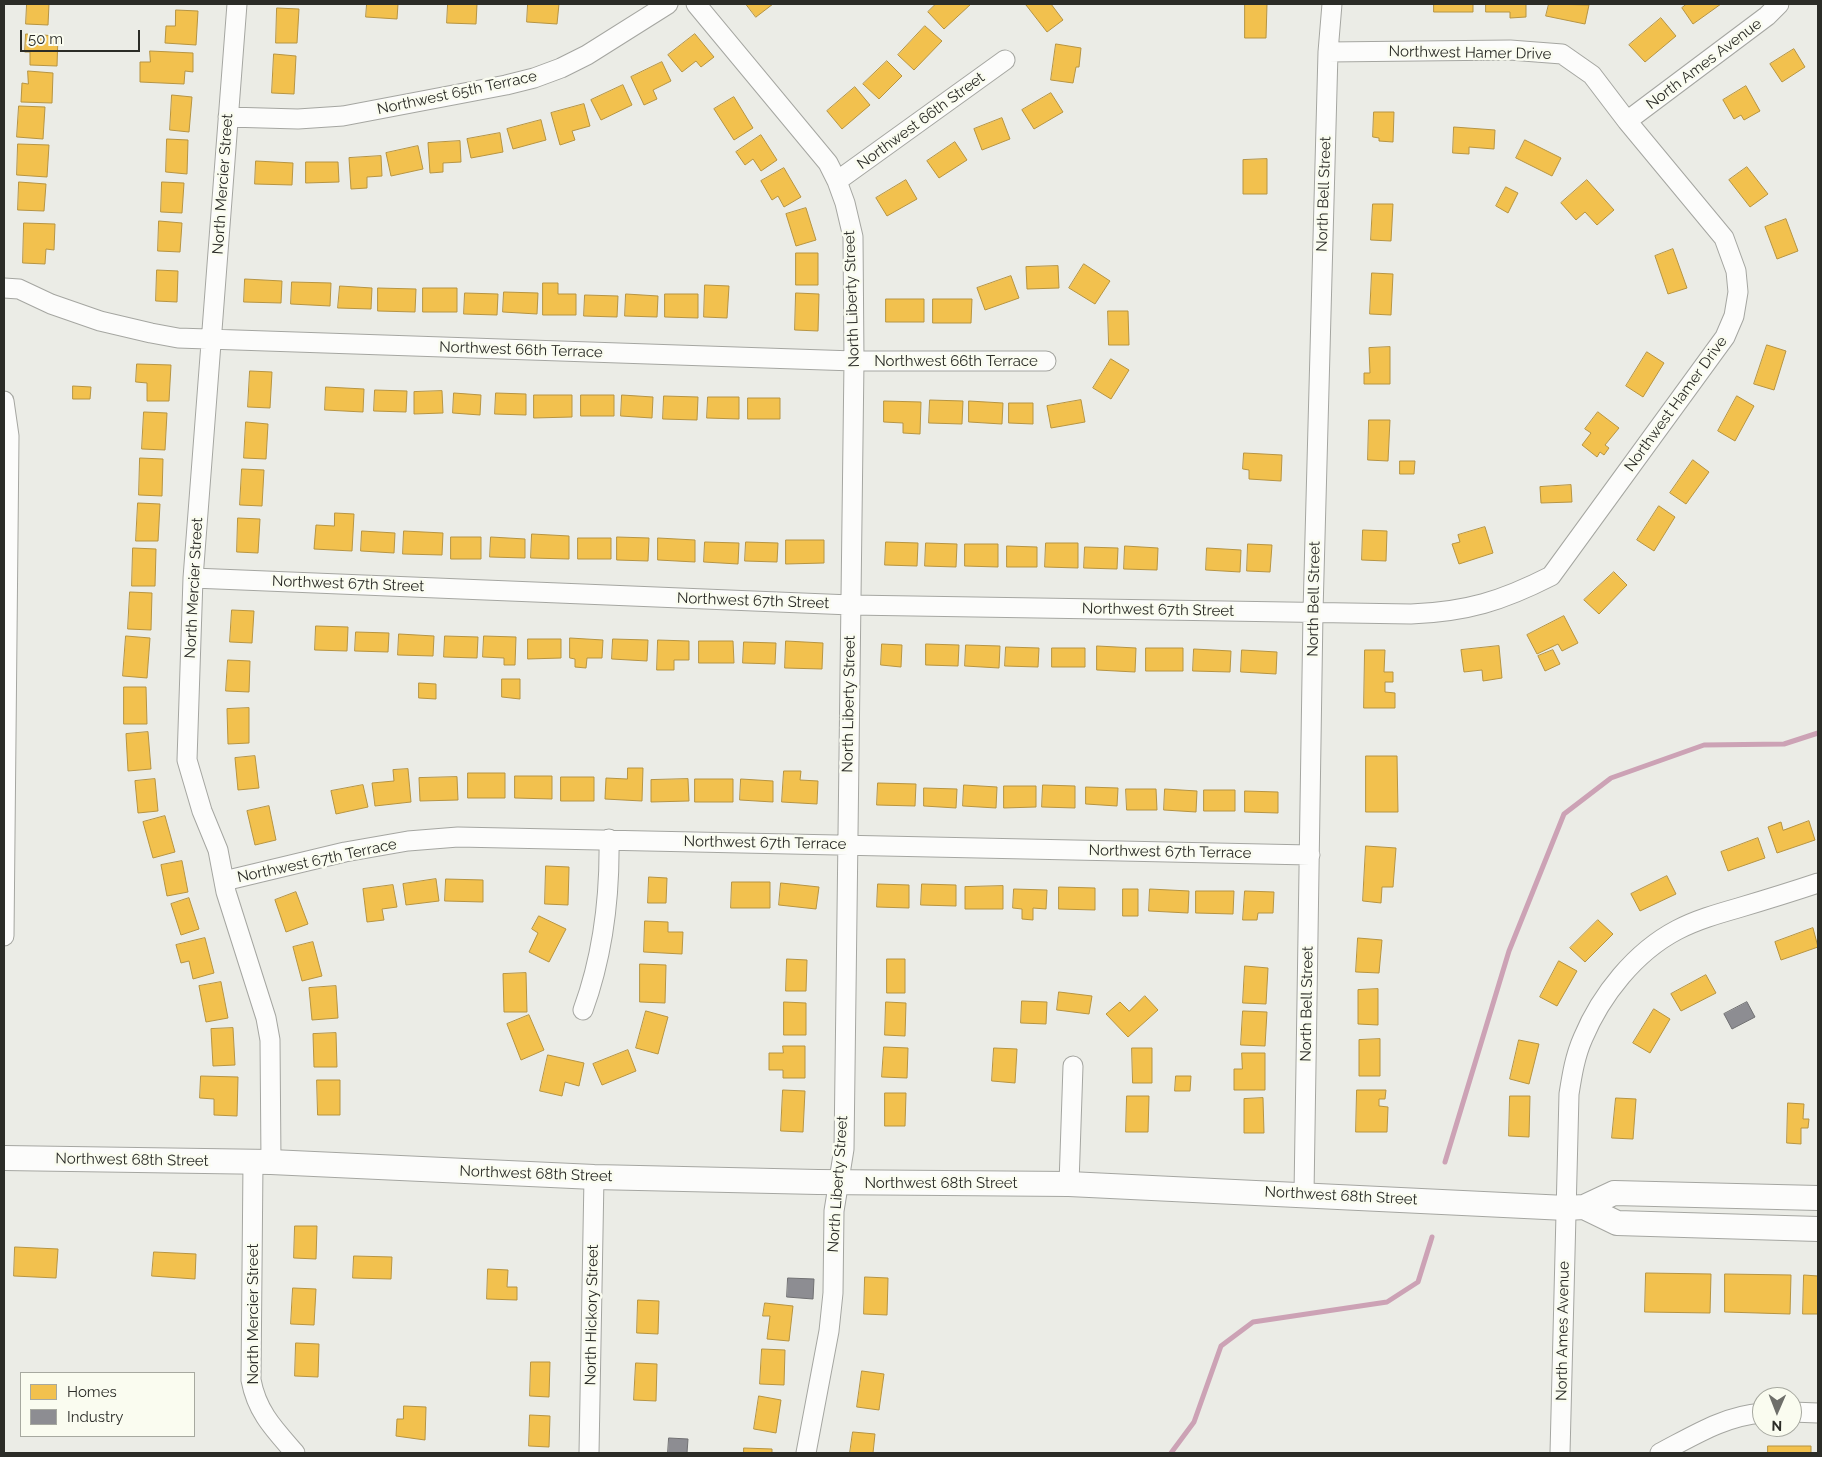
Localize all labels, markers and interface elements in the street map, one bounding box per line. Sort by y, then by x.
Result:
street label: North Ames Avenue [1643,15,1765,113]
scale bar [22,20,142,52]
text: 50 m [28,30,63,48]
street label: Northwest Hamer Drive [1389,43,1551,63]
street label: Northwest 65th Terrace [376,67,538,119]
street label: Northwest 66th Street [854,69,988,173]
street label: North Mercier Street [209,113,237,255]
street label: North Bell Street [1313,136,1335,252]
street label: North Liberty Street [841,230,863,368]
street label: Northwest Hamer Drive [1621,333,1731,475]
street label: Northwest 66th Terrace [439,338,603,362]
street label: Northwest 66th Terrace [874,352,1038,370]
street label: North Mercier Street [181,517,207,659]
street label: North Bell Street [1304,541,1324,657]
street label: Northwest 67th Street [272,572,424,596]
street label: Northwest 67th Street [677,589,829,613]
street label: Northwest 67th Street [1082,600,1234,620]
street label: North Liberty Street [839,635,859,773]
street label: Northwest 67th Terrace [684,833,846,853]
street label: Northwest 67th Terrace [236,835,398,887]
street label: Northwest 67th Terrace [1089,842,1251,862]
street label: North Bell Street [1297,946,1317,1062]
street label: North Liberty Street [824,1115,852,1253]
street label: Northwest 68th Street [55,1150,209,1170]
street label: Northwest 68th Street [459,1162,613,1186]
street label: Northwest 68th Street [864,1174,1018,1192]
street label: Northwest 68th Street [1264,1183,1418,1209]
street label: North Mercier Street [244,1243,262,1385]
street label: North Hickory Street [582,1244,602,1386]
street label: North Ames Avenue [1553,1261,1573,1401]
legend [20,1372,195,1437]
text: Homes [67,1383,117,1401]
north arrow [1752,1387,1802,1437]
text: Industry [67,1408,123,1426]
text: N [1771,1418,1782,1434]

